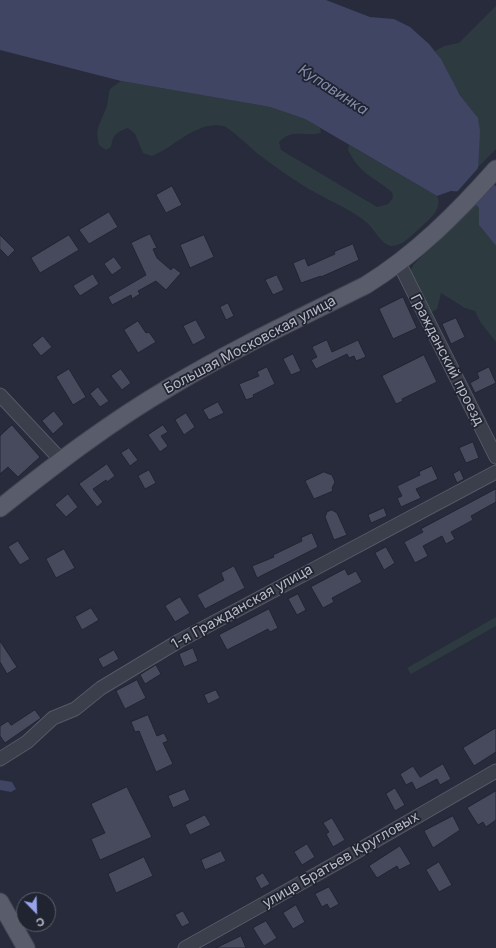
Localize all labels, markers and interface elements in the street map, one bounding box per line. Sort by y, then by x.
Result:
water label: Купавинка [295,61,371,119]
street label: Гражданский проезд [407,291,487,429]
street label: Большая Московская улица [161,293,339,397]
street label: 1-я Гражданская улица [168,561,316,653]
street label: улица Братьев Кругловых [260,808,422,912]
north arrow [16,892,56,932]
text: С [34,914,47,930]

